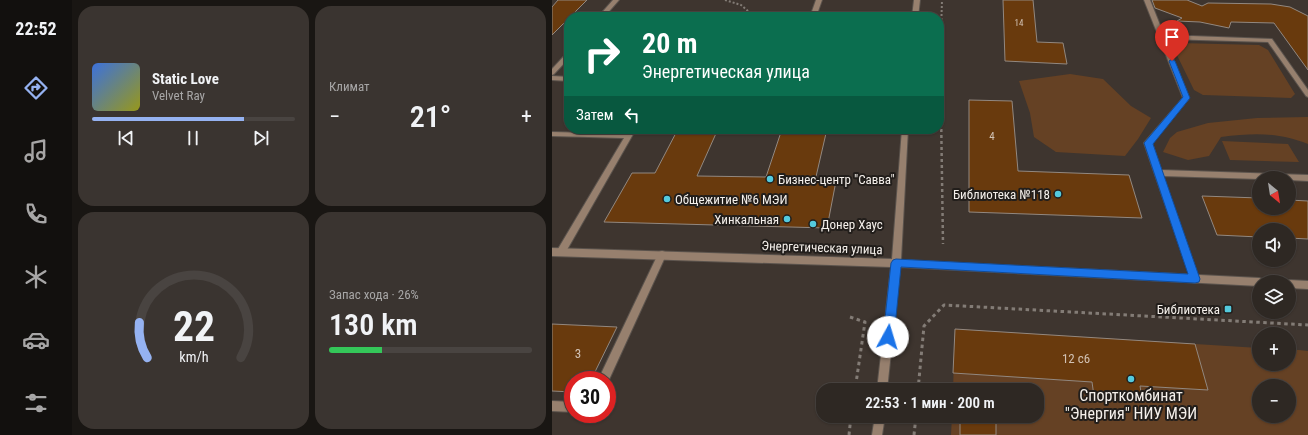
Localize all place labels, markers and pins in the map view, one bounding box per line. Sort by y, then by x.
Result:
pin [1155,20,1189,61]
place label: Бизнес-центр "Савва" [778,172,895,187]
marker: Бизнес-центр "Савва" [765,174,775,184]
place label: Библиотека №118 [953,187,1050,202]
marker: Библиотека №118 [1053,189,1063,199]
place label: Общежитие №6 МЭИ [675,192,788,207]
marker: Общежитие №6 МЭИ [662,194,672,204]
place label: Хинкальная [714,212,779,227]
marker: Хинкальная [782,214,792,224]
place label: Донер Хаус [821,217,883,232]
marker: Донер Хаус [808,219,818,229]
place label: Библиотека [1157,302,1220,317]
marker: Библиотека [1223,304,1233,314]
marker: Спорткомбинат "Энергия" НИУ МЭИ [1126,374,1136,384]
place label: Спорткомбинат "Энергия" НИУ МЭИ [1065,386,1197,423]

